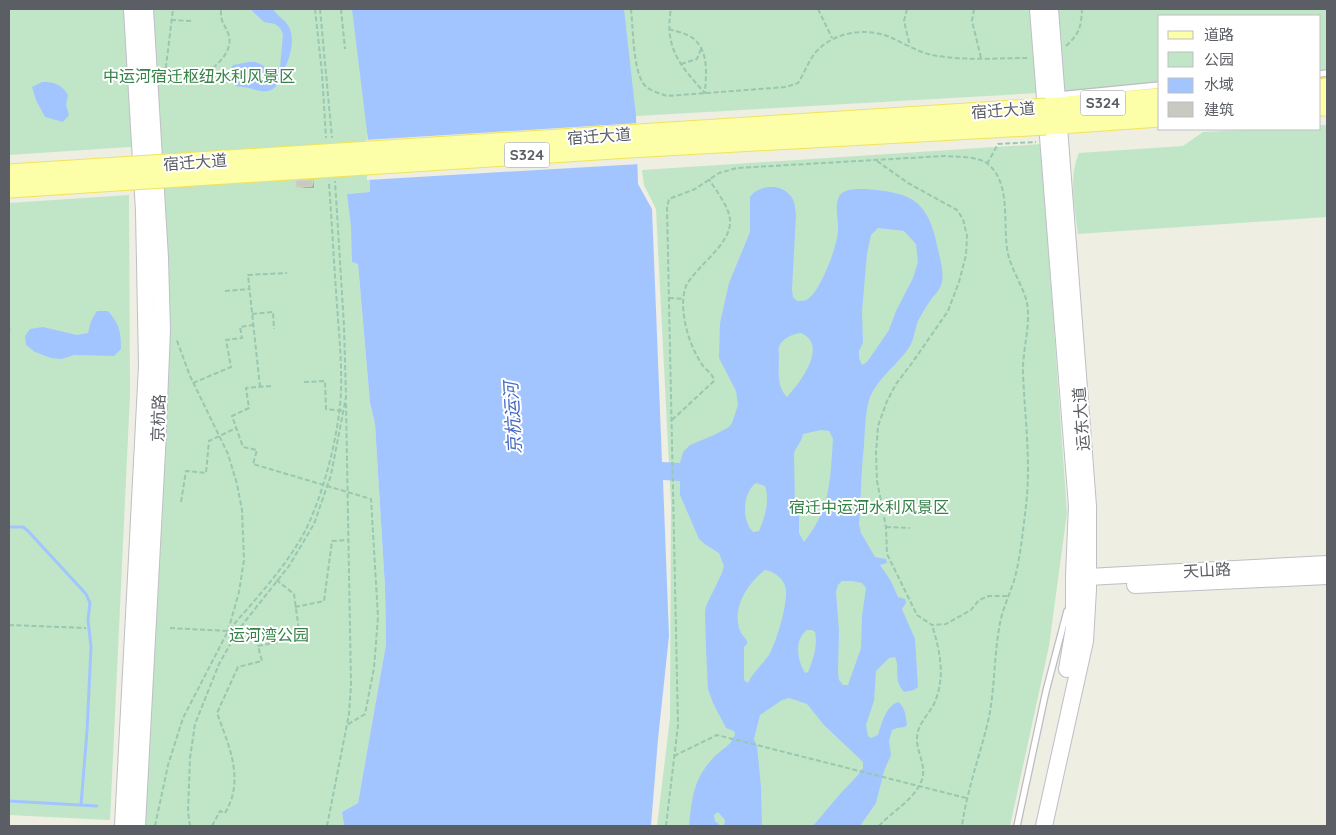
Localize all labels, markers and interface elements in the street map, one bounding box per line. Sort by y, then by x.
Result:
legend [1158,15,1321,130]
text: 道路 [1204,25,1234,44]
text: 公园 [1204,50,1234,69]
park label: 中运河宿迁枢纽水利风景区 [103,66,295,86]
text: 水域 [1204,75,1234,94]
road number: S324 [1080,90,1126,116]
street label: 宿迁大道 [970,98,1036,122]
text: 建筑 [1204,100,1234,119]
street label: 宿迁大道 [566,124,632,148]
road number: S324 [504,142,550,168]
street label: 宿迁大道 [162,150,228,174]
water label: 京杭运河 [499,378,526,455]
street label: 运东大道 [1069,386,1093,452]
street label: 京杭路 [147,394,169,442]
park label: 宿迁中运河水利风景区 [789,497,949,517]
street label: 天山路 [1183,559,1231,581]
park label: 运河湾公园 [229,625,309,645]

